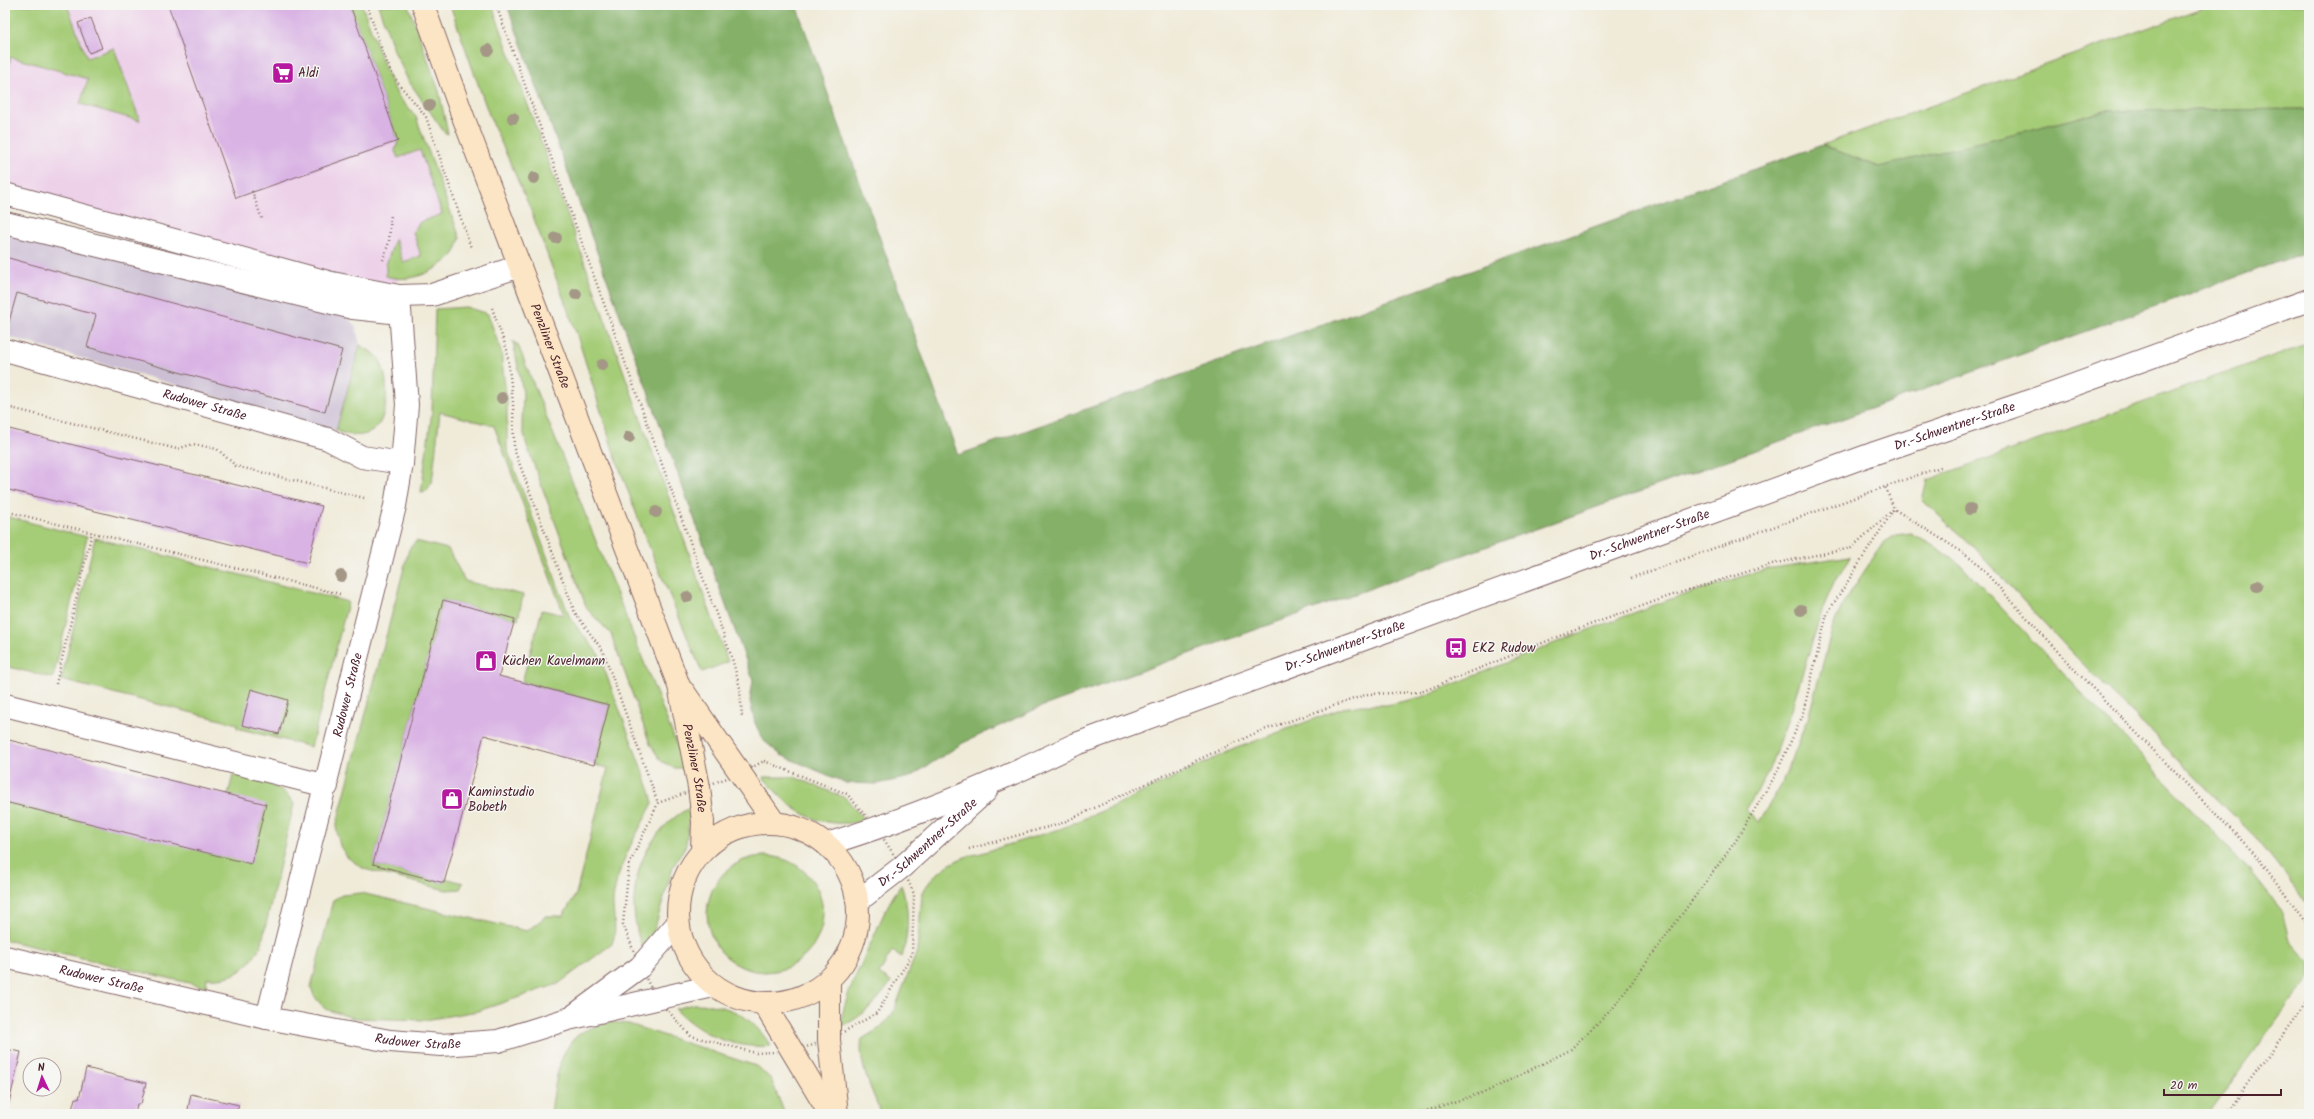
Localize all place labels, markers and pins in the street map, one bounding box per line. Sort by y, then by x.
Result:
supermarket icon: Aldi [270,60,296,86]
place label: Aldi [298,63,320,84]
bus stop icon: EKZ Rudow [1443,635,1469,661]
place label: EKZ Rudow [1472,638,1536,659]
shop icon: Küchen Kavelmann [473,648,499,674]
place label: Küchen Kavelmann [502,651,605,672]
place label: Kaminstudio Bobeth [468,782,535,818]
shop icon: Kaminstudio Bobeth [439,786,465,812]

